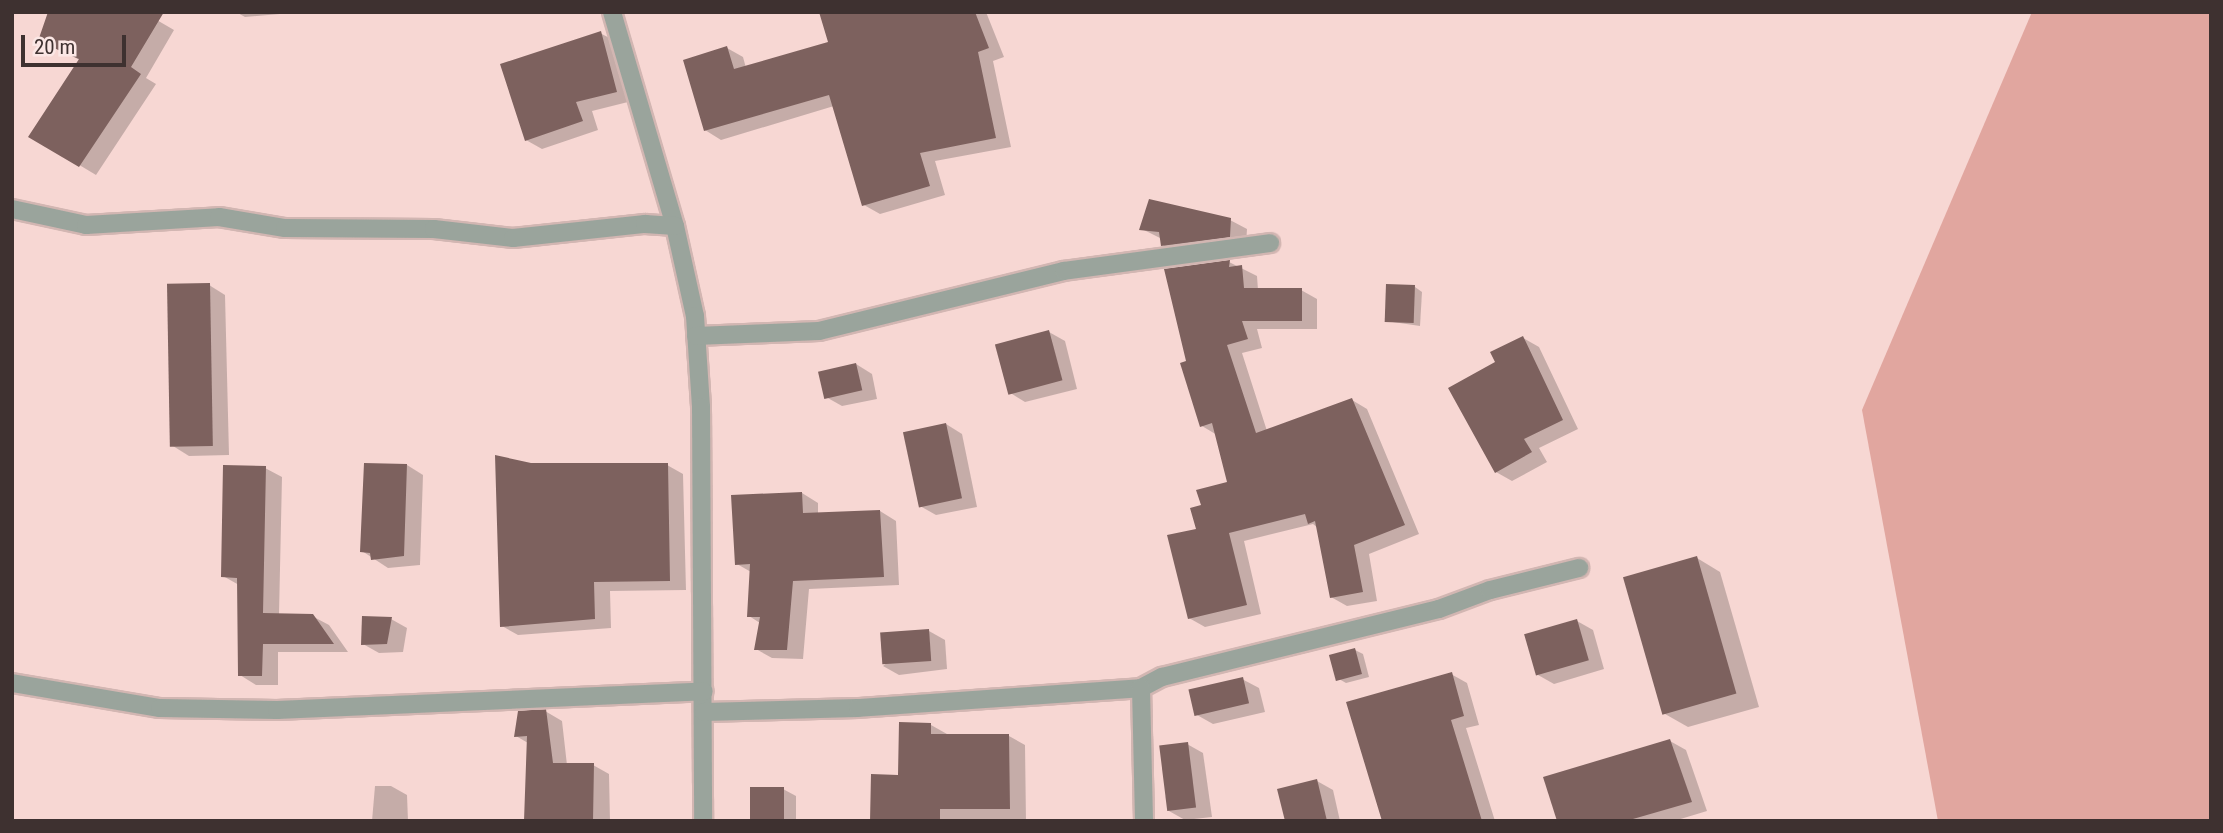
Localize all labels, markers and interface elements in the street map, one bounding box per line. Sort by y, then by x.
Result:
scale bar [24,21,130,65]
text: 20 m [34,35,75,59]

